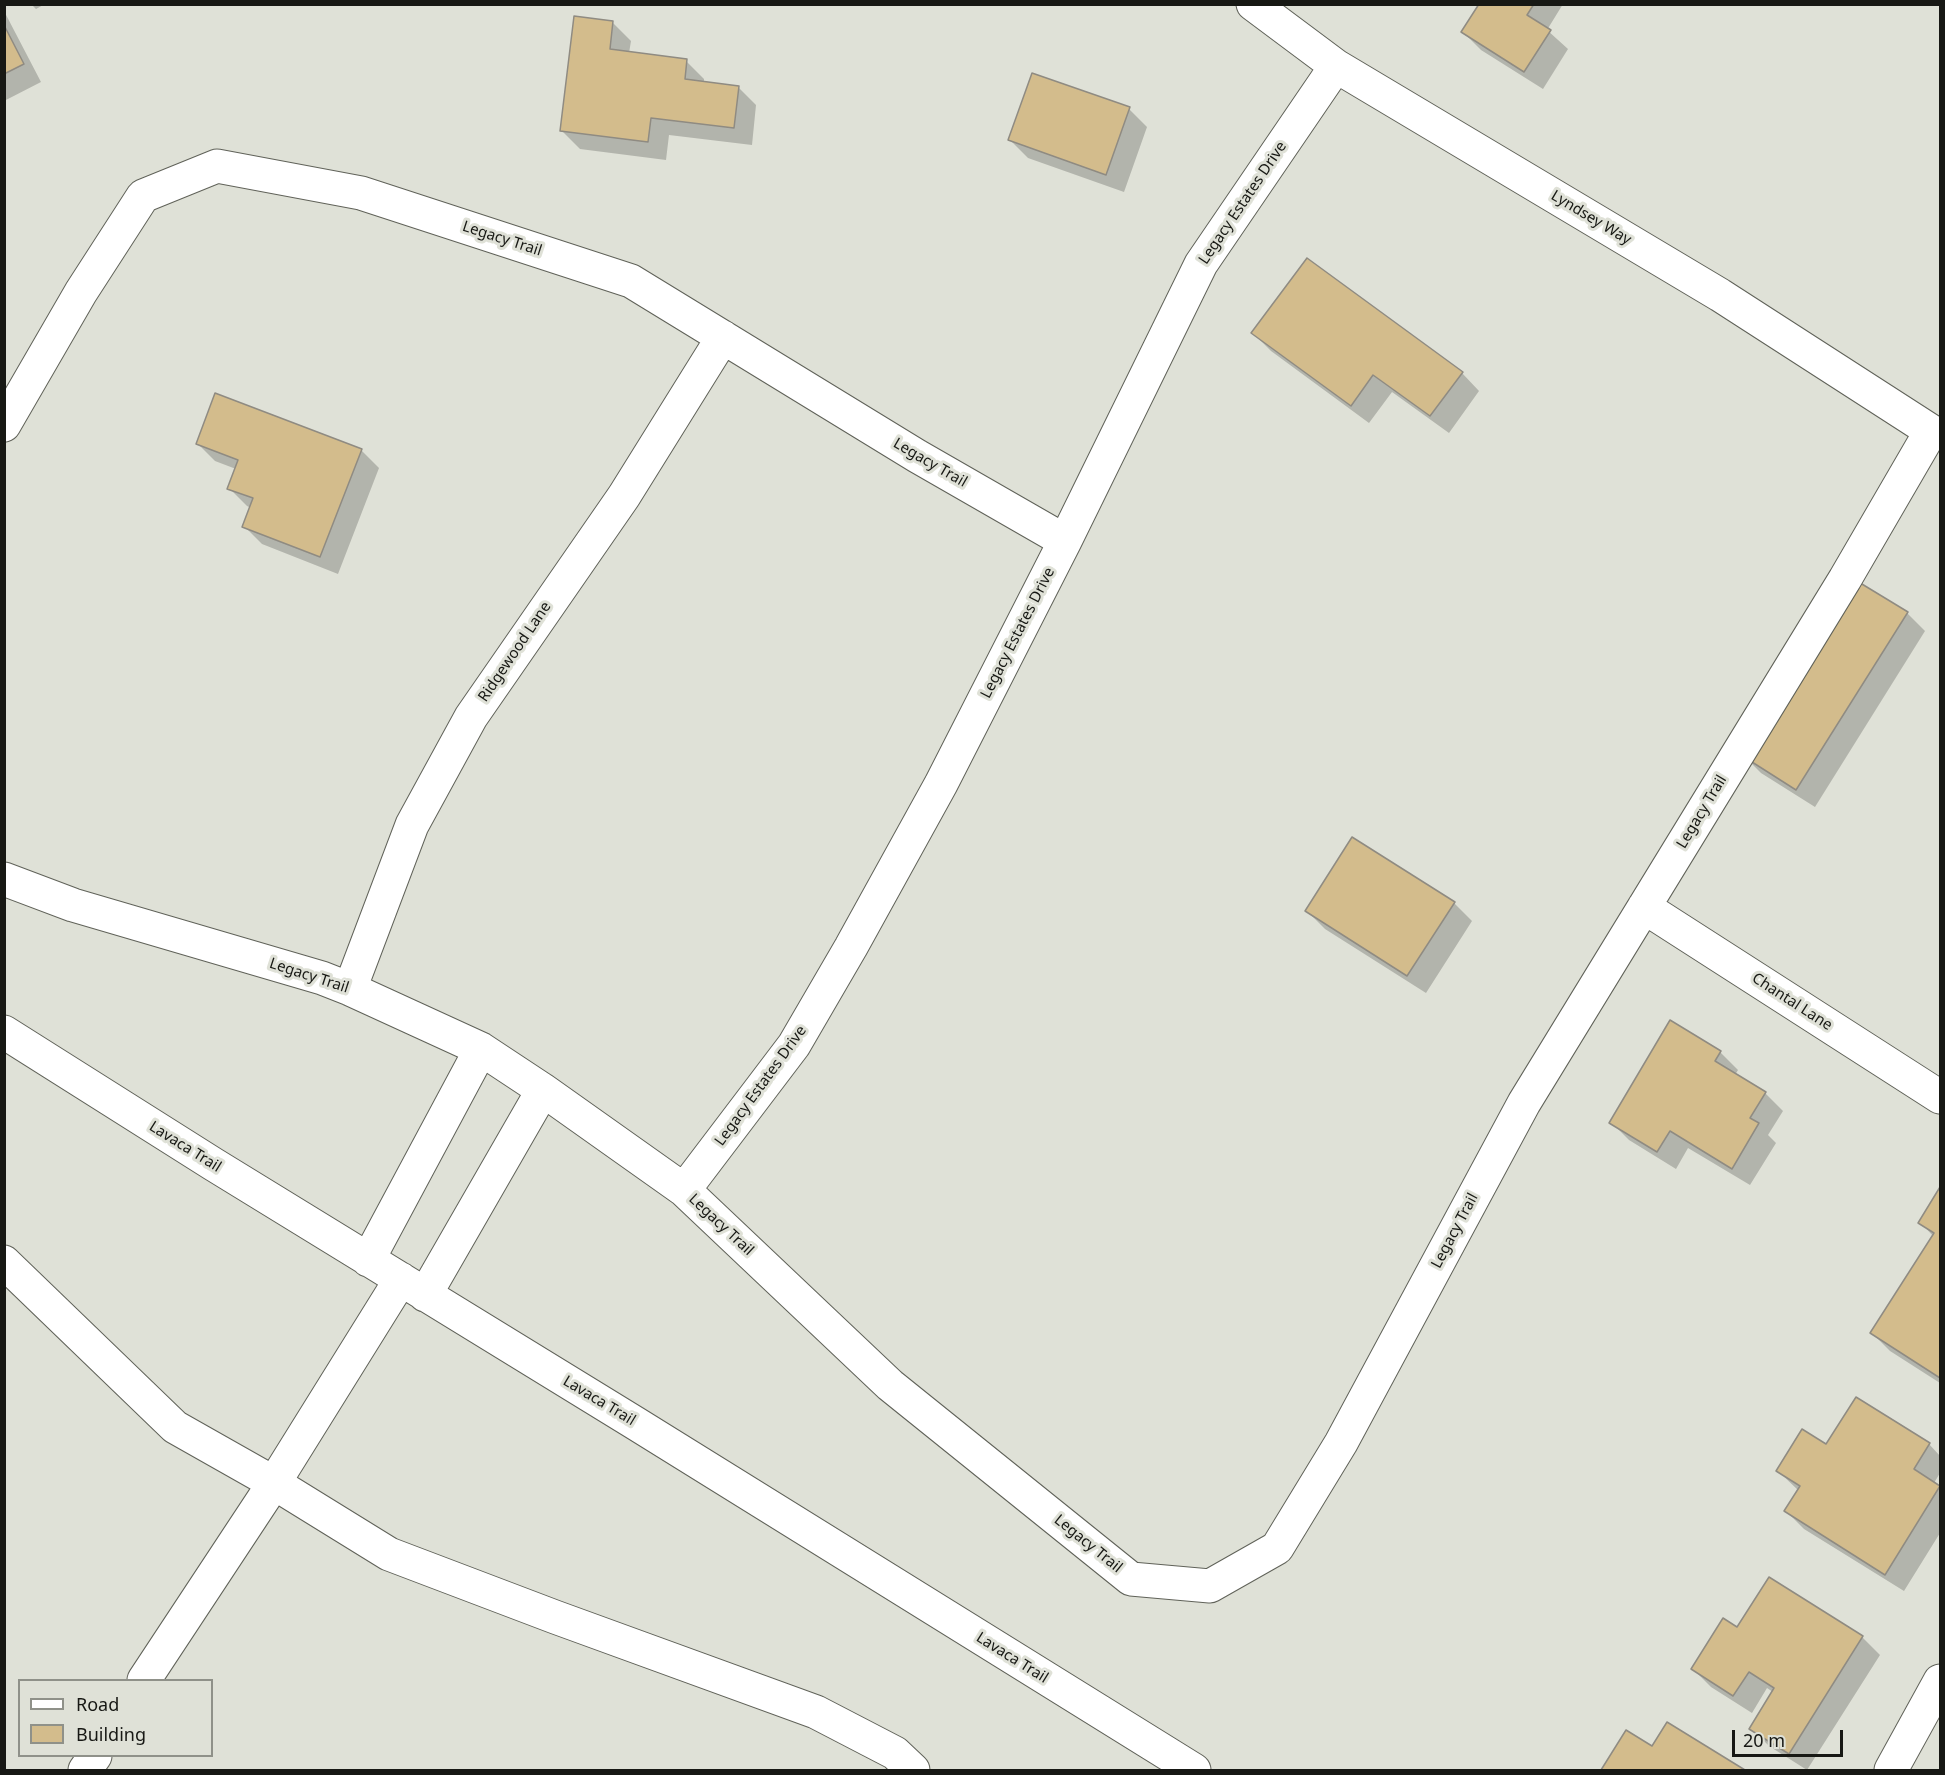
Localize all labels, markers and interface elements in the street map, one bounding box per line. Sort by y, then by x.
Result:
street label: Legacy Estates Drive [1195,138,1291,268]
street label: Lyndsey Way [1548,187,1634,249]
street label: Legacy Trail [460,218,544,260]
street label: Legacy Trail [890,435,970,491]
street label: Legacy Estates Drive [977,565,1059,701]
street label: Ridgewood Lane [475,599,555,705]
street label: Legacy Trail [1673,772,1731,852]
street label: Legacy Trail [267,955,351,997]
street label: Chantal Lane [1749,969,1835,1035]
street label: Legacy Estates Drive [711,1022,811,1150]
street label: Lavaca Trail [146,1118,224,1176]
street label: Legacy Trail [685,1190,757,1260]
street label: Legacy Trail [1428,1190,1482,1272]
street label: Lavaca Trail [559,1372,639,1430]
street label: Legacy Trail [1050,1511,1126,1577]
street label: Lavaca Trail [973,1629,1051,1687]
legend [18,1679,213,1757]
text: Road [76,1692,119,1716]
scale bar [1735,1718,1846,1756]
text: Building [76,1722,146,1746]
text: 20 m [1743,1728,1785,1752]

